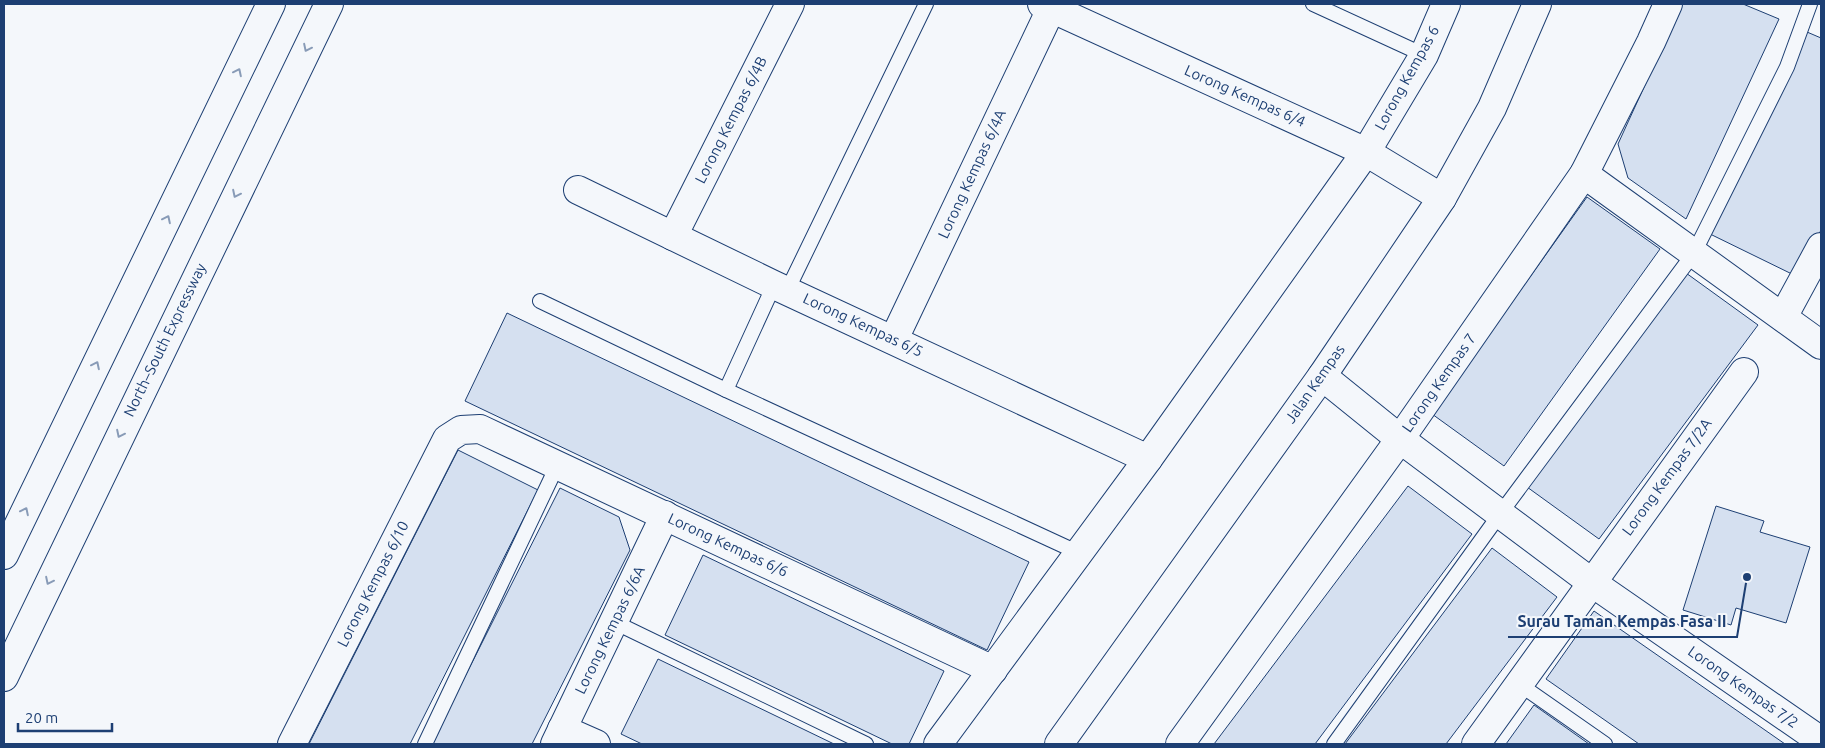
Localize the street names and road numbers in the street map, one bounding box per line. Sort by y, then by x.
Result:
street label: Lorong Kempas 6 [1371,23,1442,133]
street label: Lorong Kempas 6/4B [691,54,770,186]
street label: Lorong Kempas 6/4 [1182,61,1308,130]
street label: Lorong Kempas 6/4A [934,106,1009,241]
street label: North–South Expressway [120,260,209,419]
street label: Lorong Kempas 6/5 [800,289,926,360]
street label: Lorong Kempas 7 [1398,330,1479,435]
street label: Jalan Kempas [1281,341,1348,426]
street label: Lorong Kempas 7/2A [1618,415,1715,538]
street label: Lorong Kempas 6/6 [665,509,791,580]
street label: Lorong Kempas 6/10 [333,518,412,650]
street label: Lorong Kempas 6/6A [571,563,648,697]
street label: Lorong Kempas 7/2 [1685,642,1802,731]

